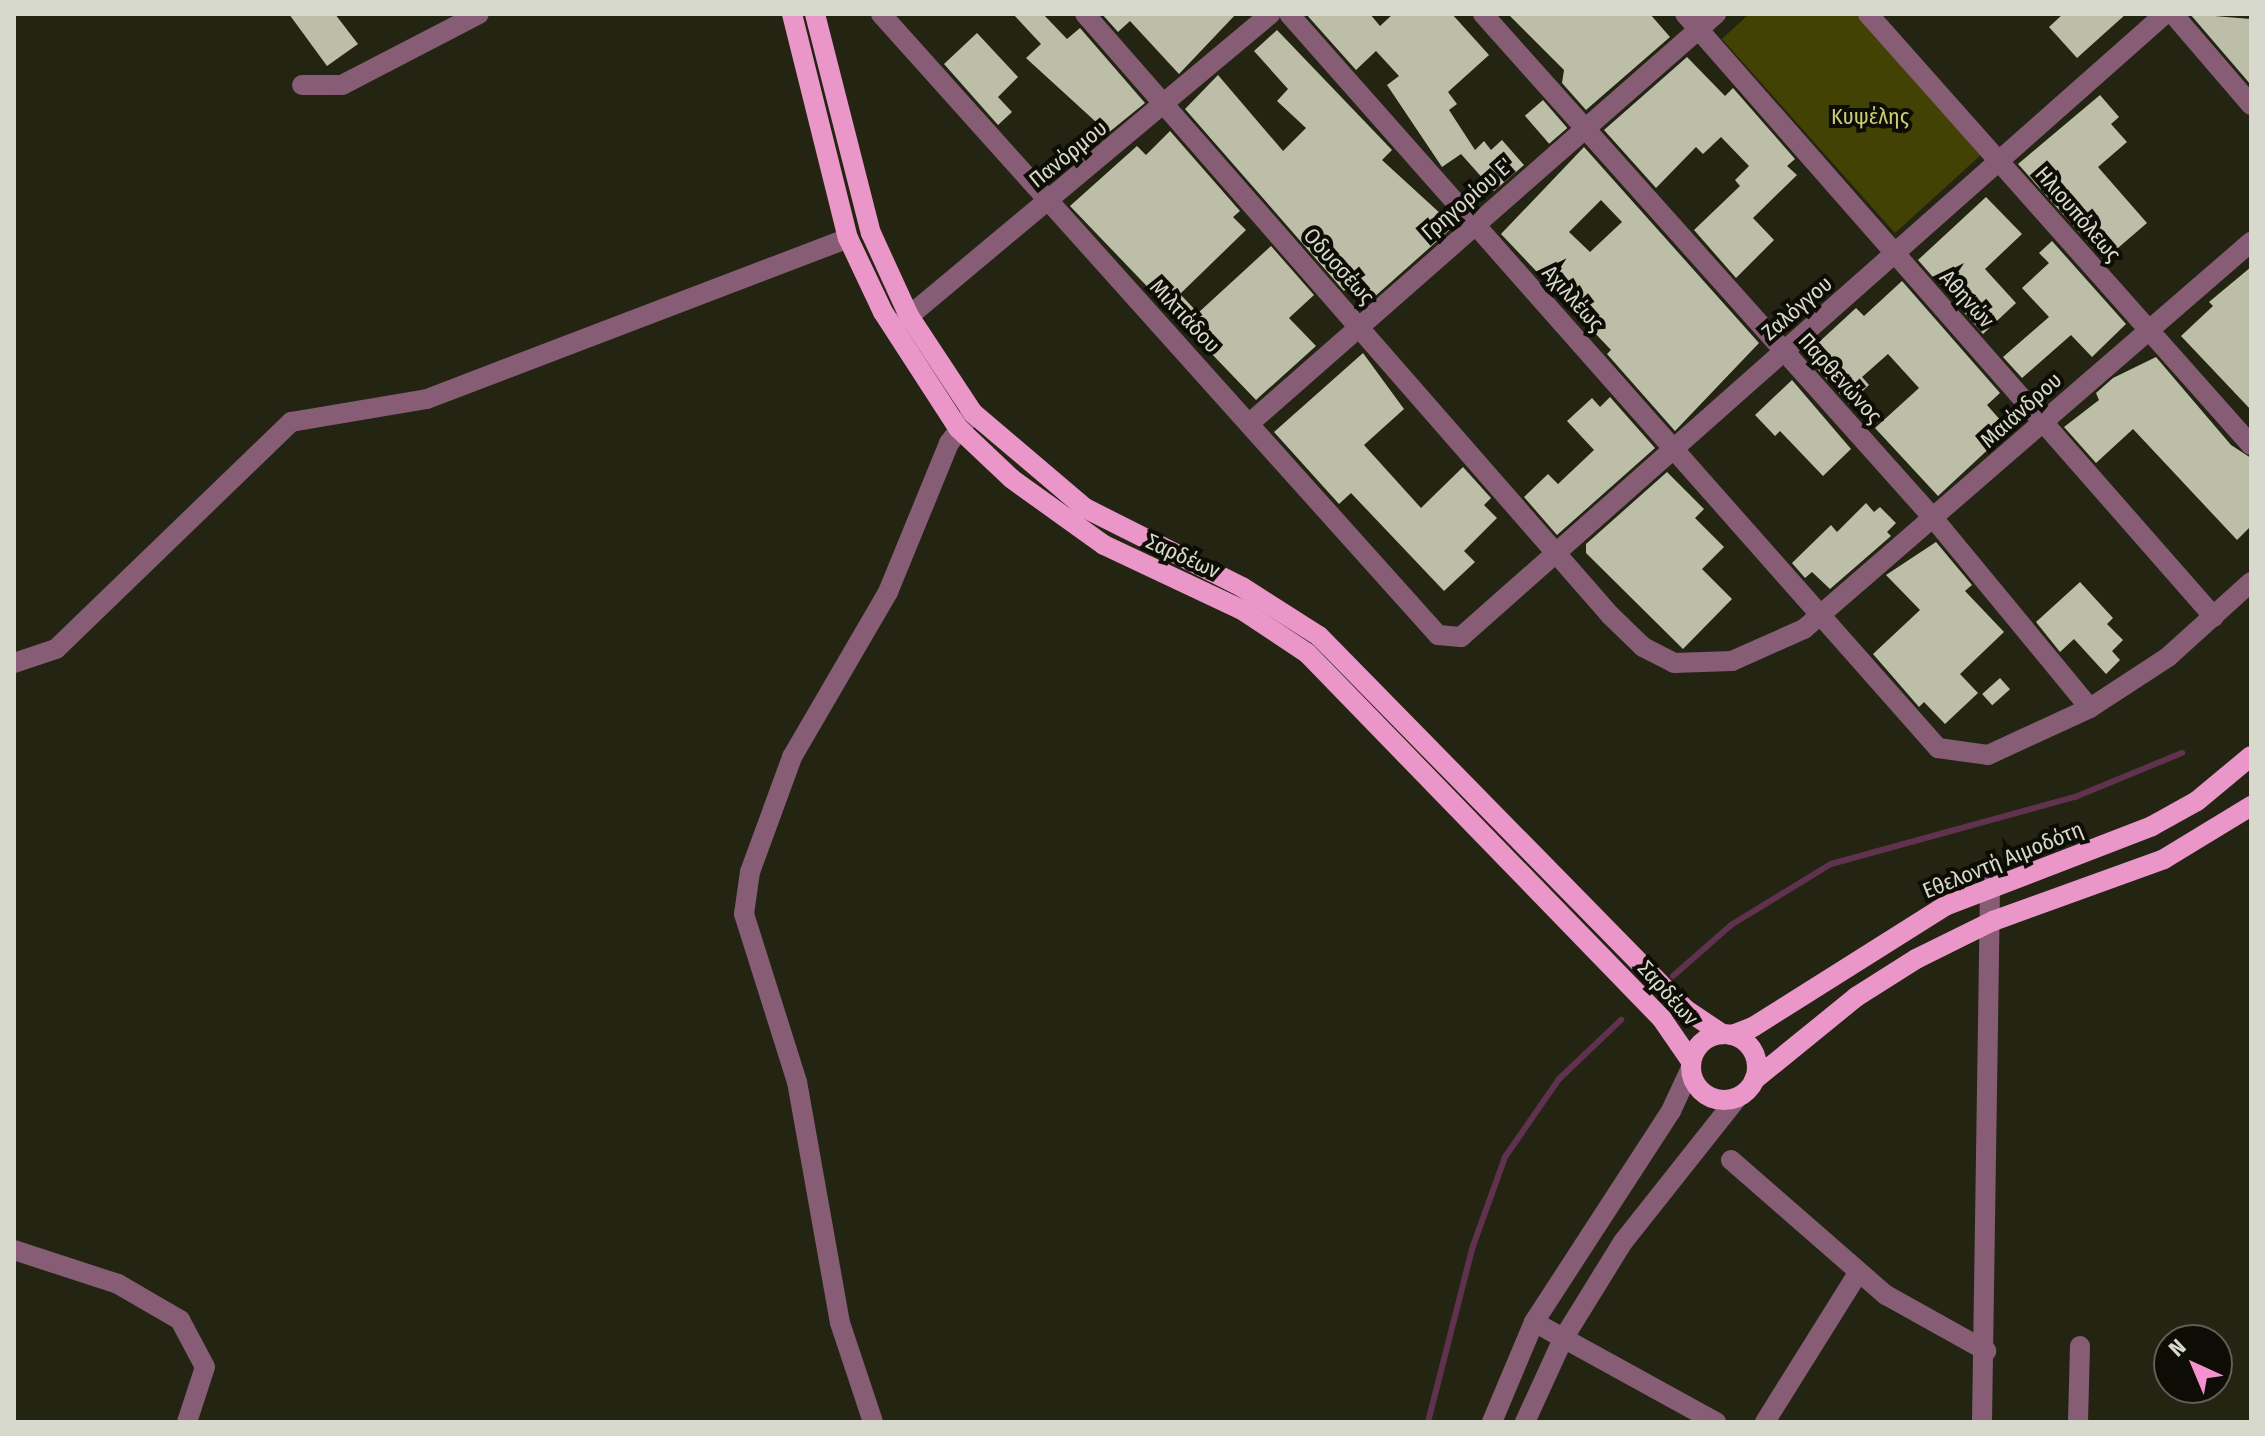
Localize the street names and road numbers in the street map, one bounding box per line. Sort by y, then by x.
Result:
street label: Πανόρμου [1024,115,1112,193]
street label: Γρηγορίου Ε' [1416,152,1518,246]
street label: Ηλιουπόλεως [2030,161,2126,267]
street label: Οδυσσέως [1298,222,1380,310]
street label: Αχιλλέως [1537,260,1609,336]
street label: Αθηνών [1934,265,2000,333]
street label: Ζαλόγγου [1756,270,1838,346]
street label: Μιλτιάδου [1144,274,1226,358]
street label: Παρθενώνος [1793,327,1887,429]
street label: Μαιάνδρου [1975,367,2067,453]
street label: Σαρδέων [1142,528,1224,584]
street label: Εθελοντή Αιμοδότη [1919,816,2087,904]
street label: Σαρδέων [1632,955,1704,1031]

